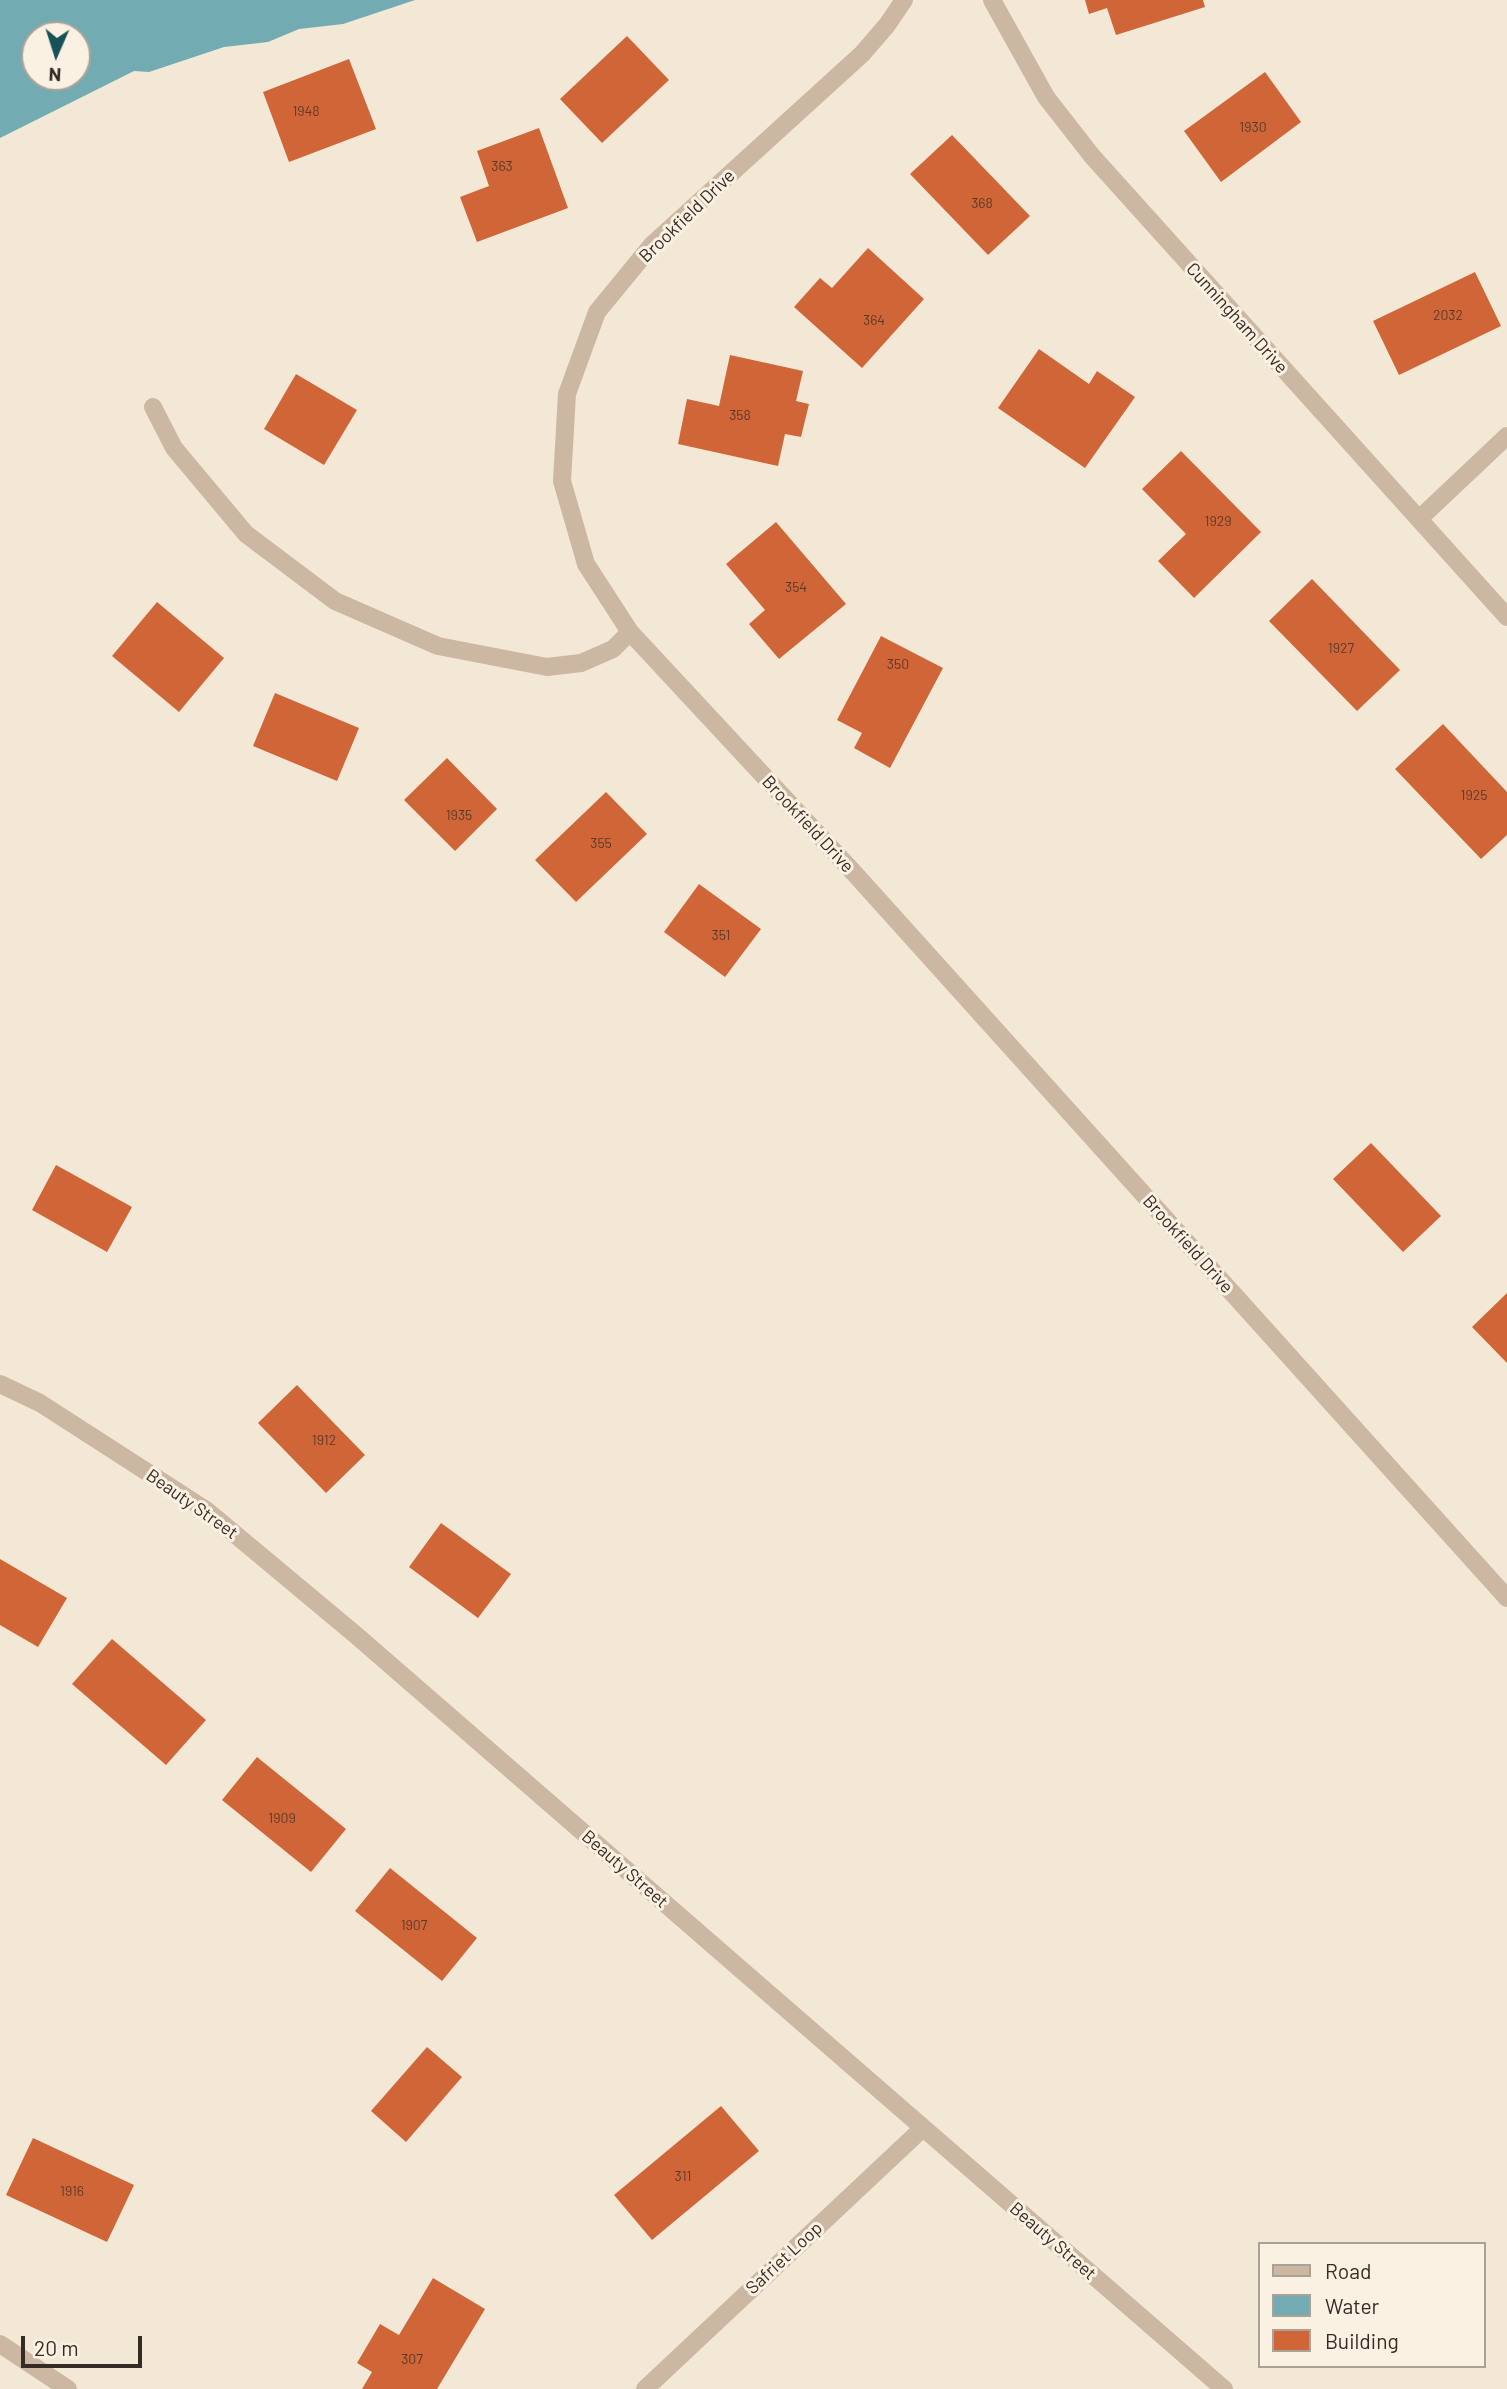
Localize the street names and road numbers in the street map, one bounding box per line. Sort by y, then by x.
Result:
street label: Brookfield Drive [635,165,739,267]
street label: Cunningham Drive [1182,258,1292,378]
street label: Brookfield Drive [758,771,858,877]
street label: Brookfield Drive [1138,1190,1238,1298]
street label: Beauty Street [142,1464,242,1544]
street label: Beauty Street [577,1826,673,1912]
street label: Beauty Street [1005,2198,1101,2284]
street label: Safriet Loop [741,2217,827,2299]

